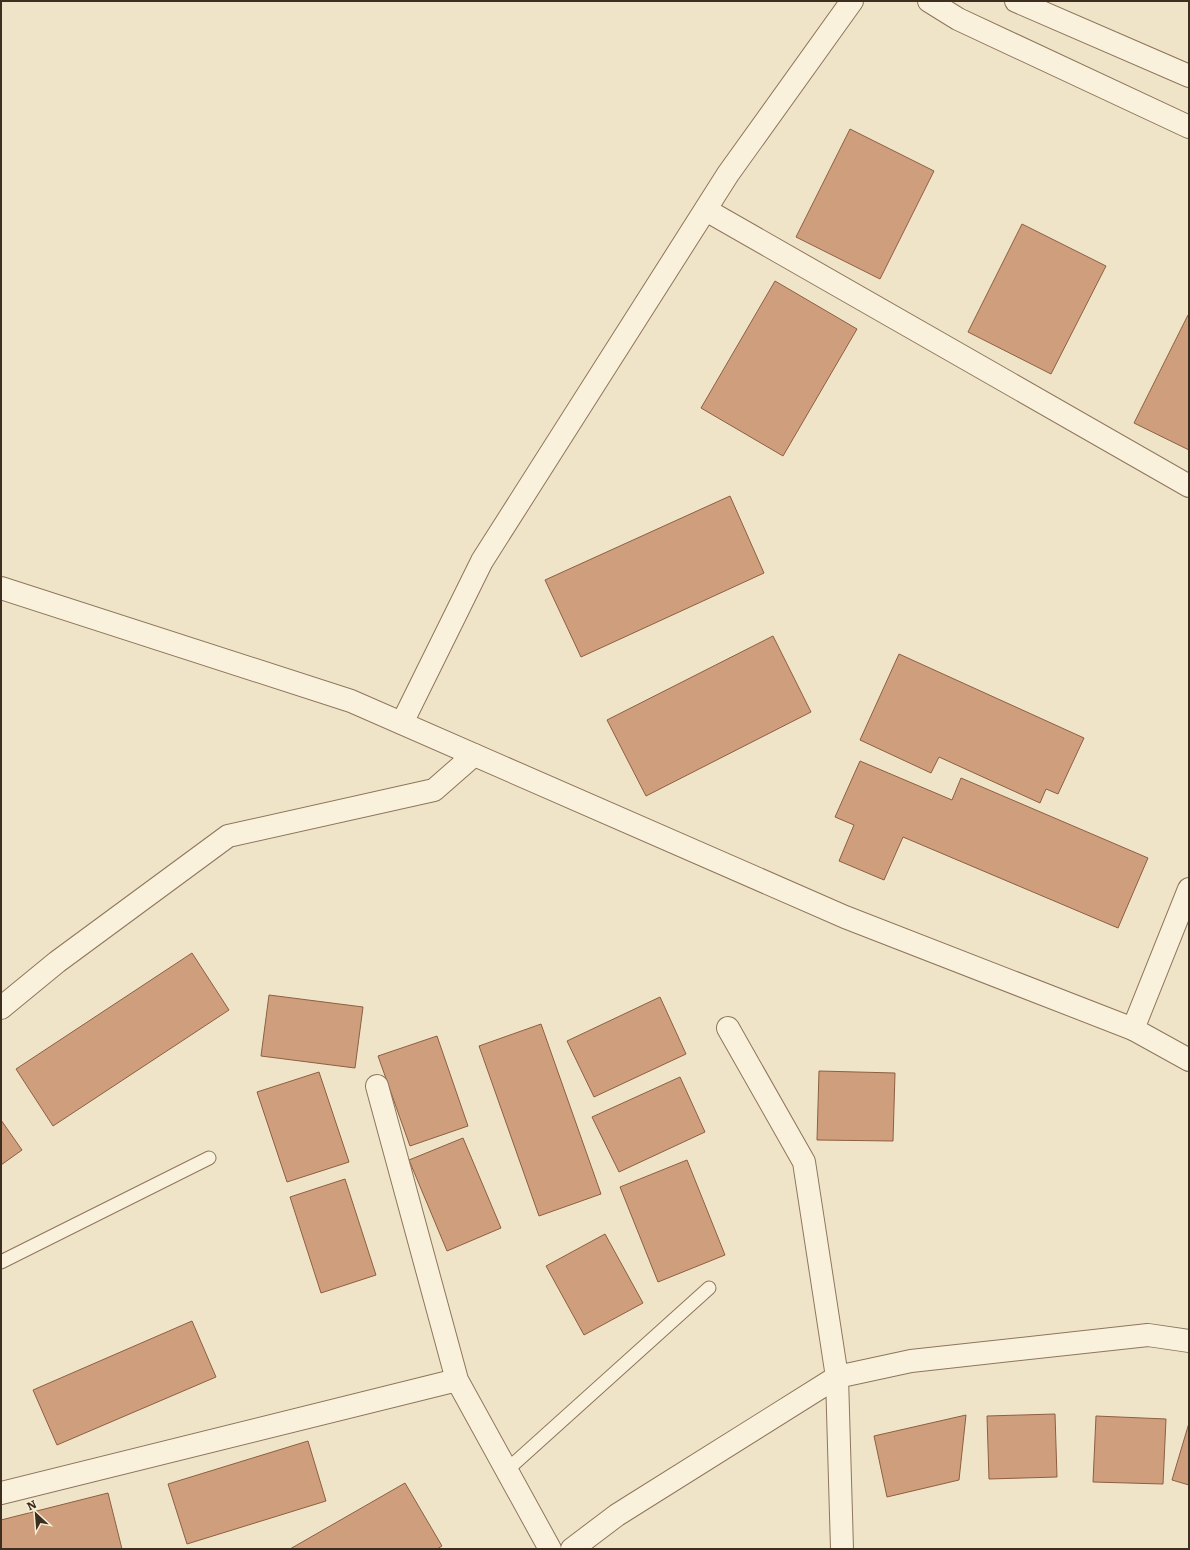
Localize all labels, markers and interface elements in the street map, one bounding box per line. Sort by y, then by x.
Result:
north arrow [16,1494,56,1534]
text: N [24,1495,39,1513]

